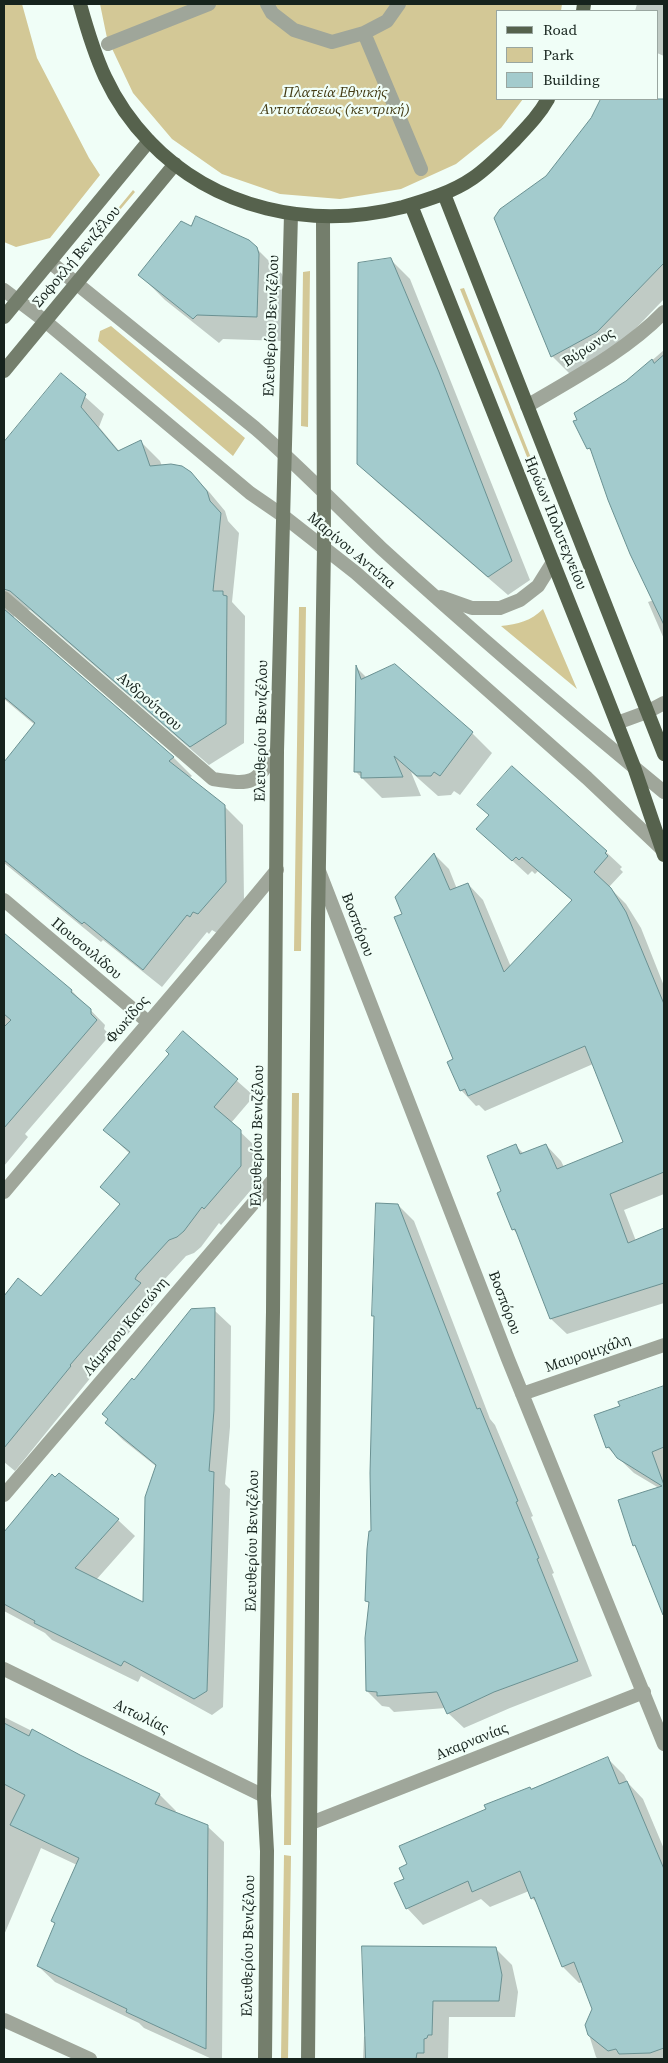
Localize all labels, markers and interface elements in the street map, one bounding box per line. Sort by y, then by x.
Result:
legend [496,10,658,100]
text: Road [543,19,577,40]
text: Park [543,44,574,65]
text: Building [543,69,600,90]
park label: Πλατεία Εθνικής Αντιστάσεως (κεντρική) [260,84,410,119]
street label: Σοφοκλή Βενιζέλου [29,203,125,311]
street label: Ελευθερίου Βενιζέλου [261,255,283,397]
street label: Βύρωνος [560,325,618,371]
street label: Ηρώων Πολυτεχνείου [520,454,590,592]
street label: Μαρίνου Αντύπα [303,509,399,593]
street label: Ελευθερίου Βενιζέλου [252,660,272,802]
street label: Ανδρούτσου [113,669,185,735]
street label: Βοσπόρου [337,891,377,959]
street label: Πουσουλίδου [47,914,125,984]
street label: Φωκίδος [103,992,153,1048]
street label: Ελευθερίου Βενιζέλου [248,1065,268,1207]
street label: Βοσπόρου [484,1269,524,1337]
street label: Λάμπρου Κατσώνη [80,1274,172,1380]
street label: Μαυρομιχάλη [543,1331,633,1377]
street label: Ελευθερίου Βενιζέλου [243,1470,263,1612]
street label: Αιτωλίας [110,1696,172,1738]
street label: Ακαρνανίας [433,1719,511,1765]
street label: Ελευθερίου Βενιζέλου [239,1875,259,2017]

